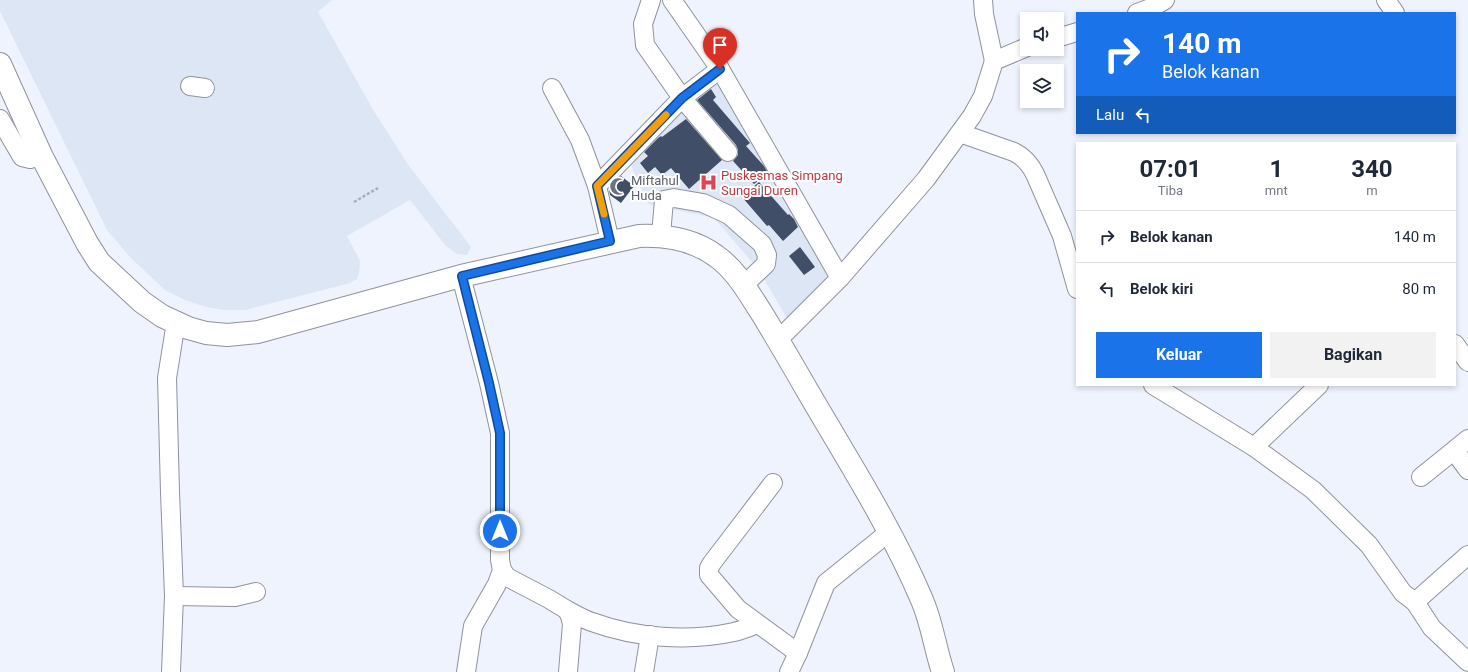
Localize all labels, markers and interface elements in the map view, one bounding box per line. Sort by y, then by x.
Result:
map controls [1020,12,1064,108]
button: sound [1020,12,1064,56]
text: 140 m [1162,27,1241,60]
pin [703,28,737,69]
icon: right [1096,28,1148,80]
icon: arrive [709,34,731,56]
text: Belok kanan [1162,61,1260,82]
button: layers [1020,64,1064,108]
icon: left [1132,104,1154,126]
text: Lalu [1096,106,1124,124]
text: 07:01 [1140,155,1201,183]
text: 1 [1269,155,1283,183]
text: 340 [1351,155,1393,183]
place label: Puskesmas Simpang Sungai Duren [721,168,843,198]
hospital icon: Puskesmas Simpang Sungai Duren [698,172,718,192]
place label: Miftahul Huda [631,173,679,203]
mosque icon: Miftahul Huda [608,177,628,197]
text: Tiba [1158,183,1183,198]
text: mnt [1265,183,1288,198]
text: m [1366,183,1378,198]
icon: right [1096,226,1118,248]
text: Belok kanan [1130,228,1213,246]
text: 140 m [1394,228,1436,246]
icon: left [1096,278,1118,300]
text: Belok kiri [1130,280,1193,298]
text: 80 m [1402,280,1436,298]
button: Keluar [1096,332,1262,378]
button: Bagikan [1270,332,1436,378]
position arrow [479,510,521,552]

